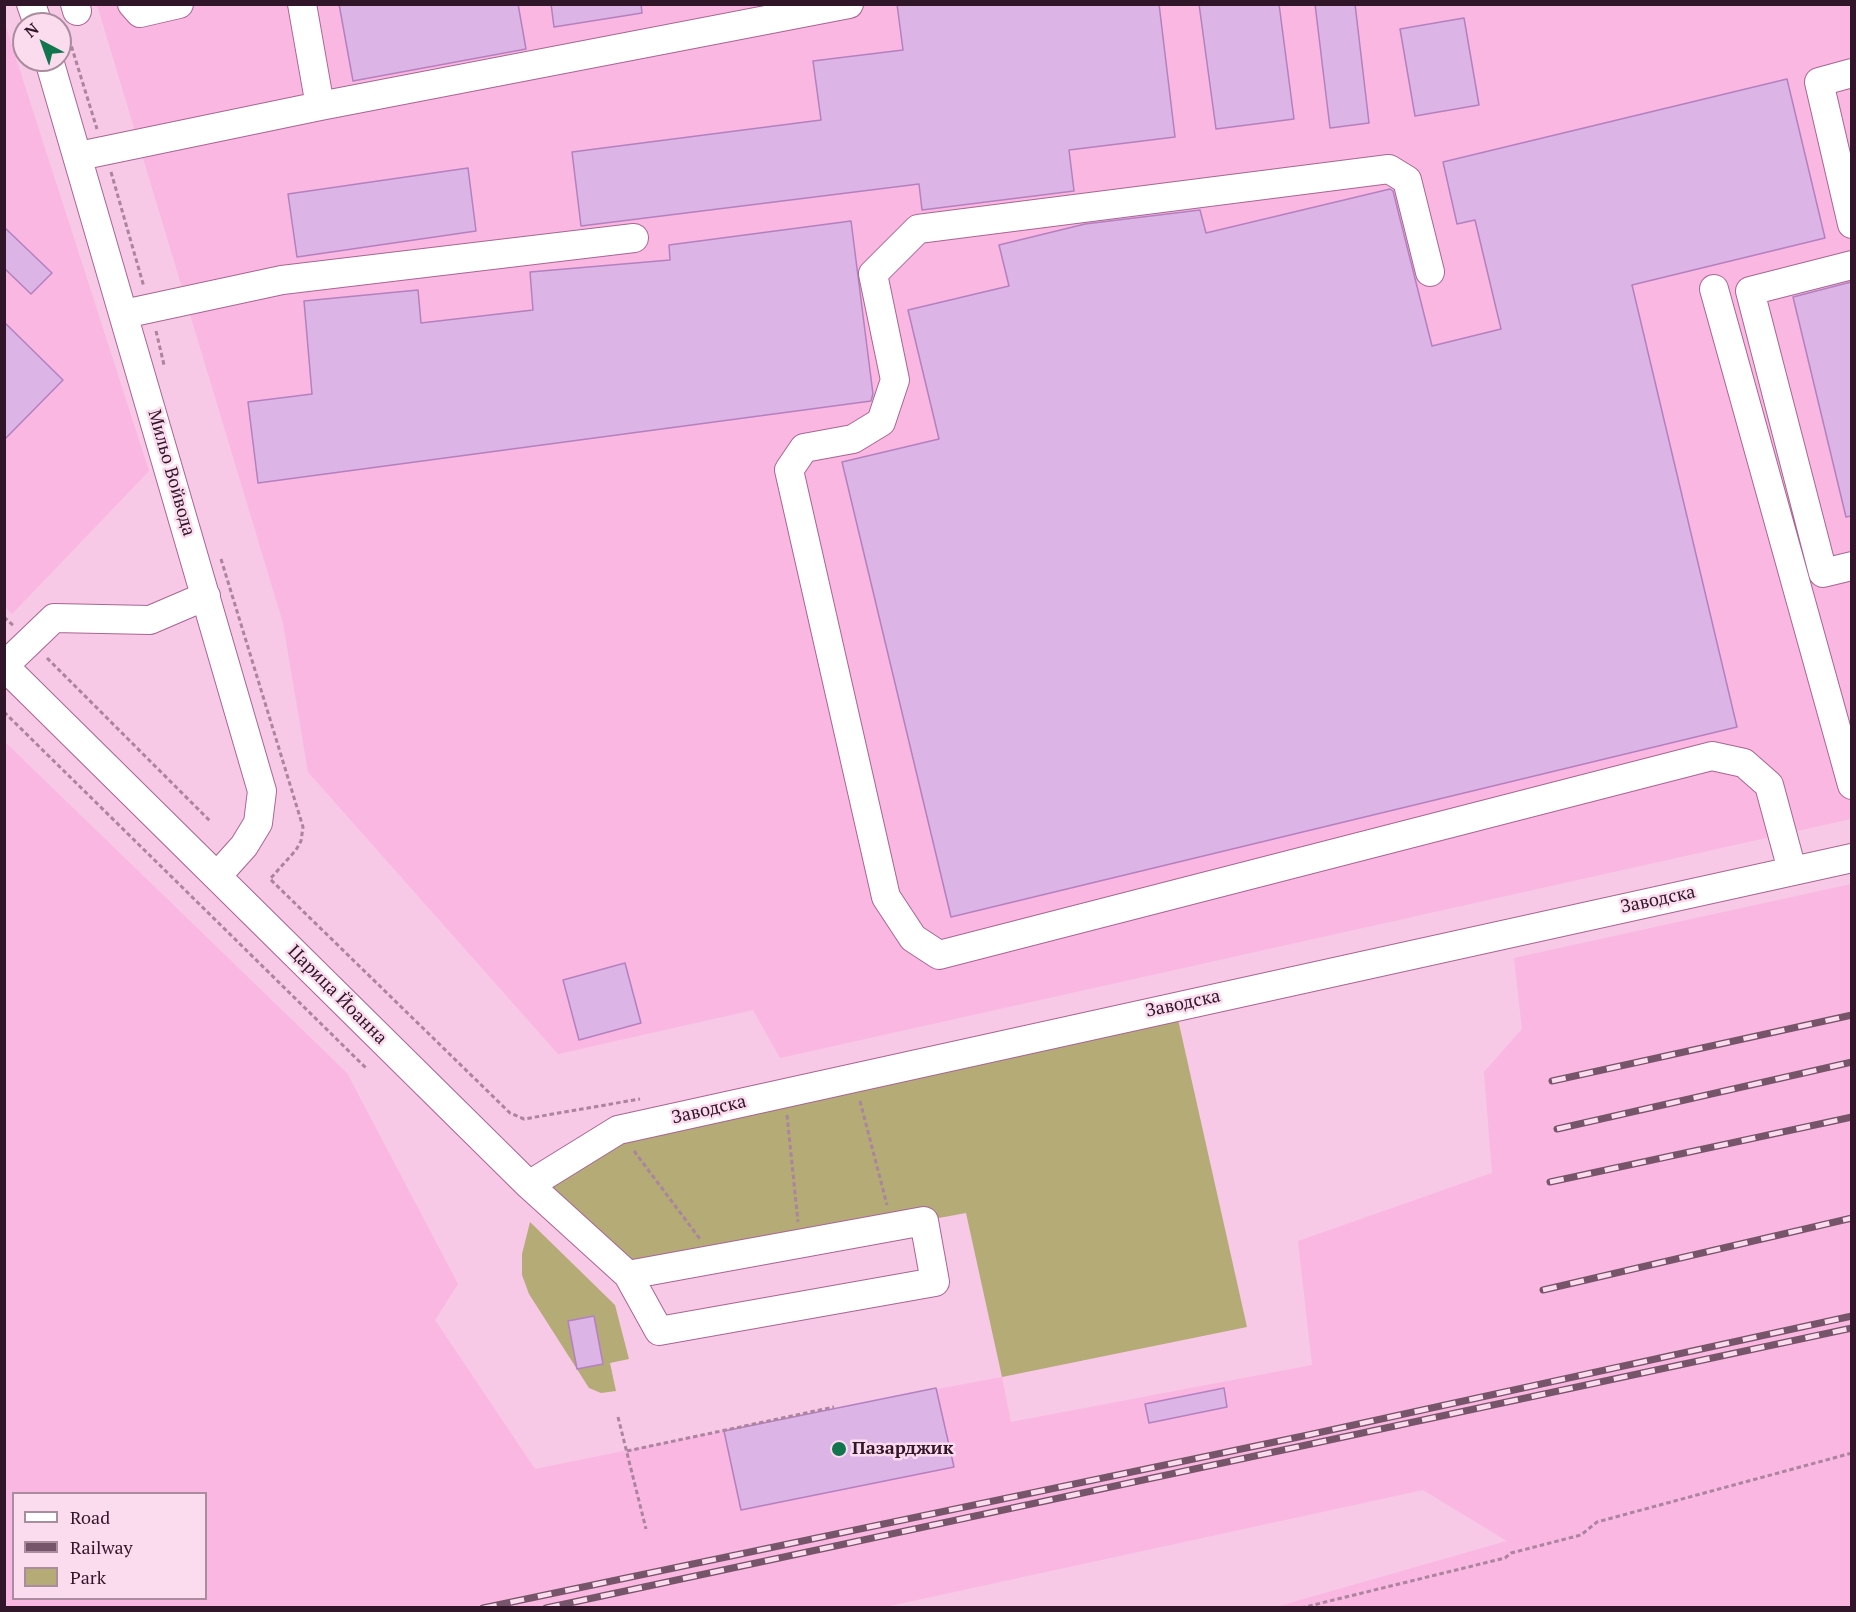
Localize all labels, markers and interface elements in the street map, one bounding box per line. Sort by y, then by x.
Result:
north arrow [12,12,72,72]
text: N [20,18,43,42]
street label: Мильо Войвода [143,407,199,539]
street label: Заводска [1619,882,1697,918]
street label: Царица Йоанна [283,941,391,1049]
street label: Заводска [1144,986,1222,1022]
street label: Заводска [670,1091,748,1129]
place label: Пазарджик [852,1438,953,1460]
marker: Пазарджик [830,1440,848,1458]
legend [12,1492,207,1600]
text: Road [70,1505,110,1529]
text: Railway [70,1535,133,1559]
text: Park [70,1565,106,1589]

